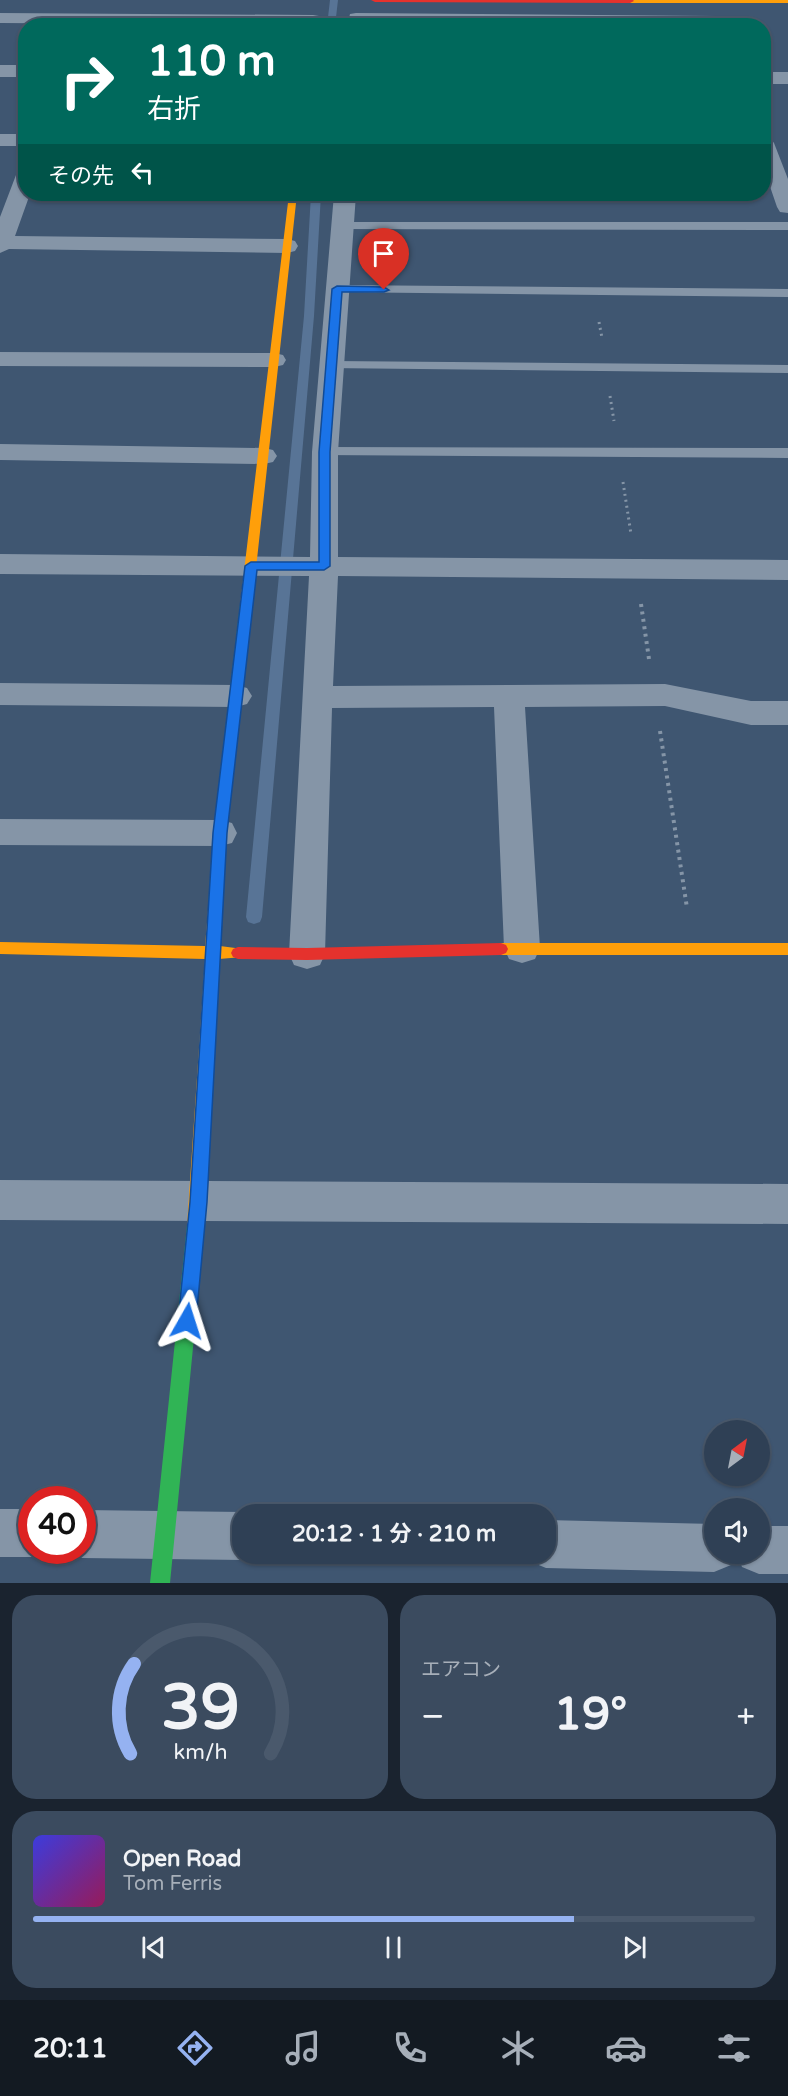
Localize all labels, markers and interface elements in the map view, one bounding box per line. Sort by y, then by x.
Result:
text: 110 m [147,36,276,87]
icon: right [48,42,126,120]
text: 右折 [147,93,201,126]
icon: left [126,156,159,189]
text: その先 [48,163,114,189]
pin [358,228,409,290]
icon: arrive [367,237,400,270]
position arrow [155,1289,219,1353]
north arrow [704,1420,770,1486]
map controls [704,1420,770,1564]
speed limit sign: 40 [18,1486,96,1564]
button: sound [704,1498,770,1564]
text: 20:12 · 1 分 · 210 m [292,1521,496,1547]
text: エアコン [421,1658,501,1682]
text: 39 [161,1671,239,1746]
text: 19° [554,1688,627,1742]
text: − [421,1697,445,1736]
text: + [736,1697,755,1736]
text: km/h [173,1739,227,1765]
text: Open Road [123,1846,241,1872]
text: Tom Ferris [123,1872,222,1896]
icon: previous [137,1931,170,1964]
icon: pause [377,1931,410,1964]
icon: next [618,1931,651,1964]
icon: directions [174,2027,216,2069]
icon: music [282,2027,324,2069]
icon: phone [389,2027,431,2069]
icon: climate [497,2027,539,2069]
icon: car [605,2027,647,2069]
icon: filters [713,2027,755,2069]
text: 20:11 [33,2032,108,2065]

